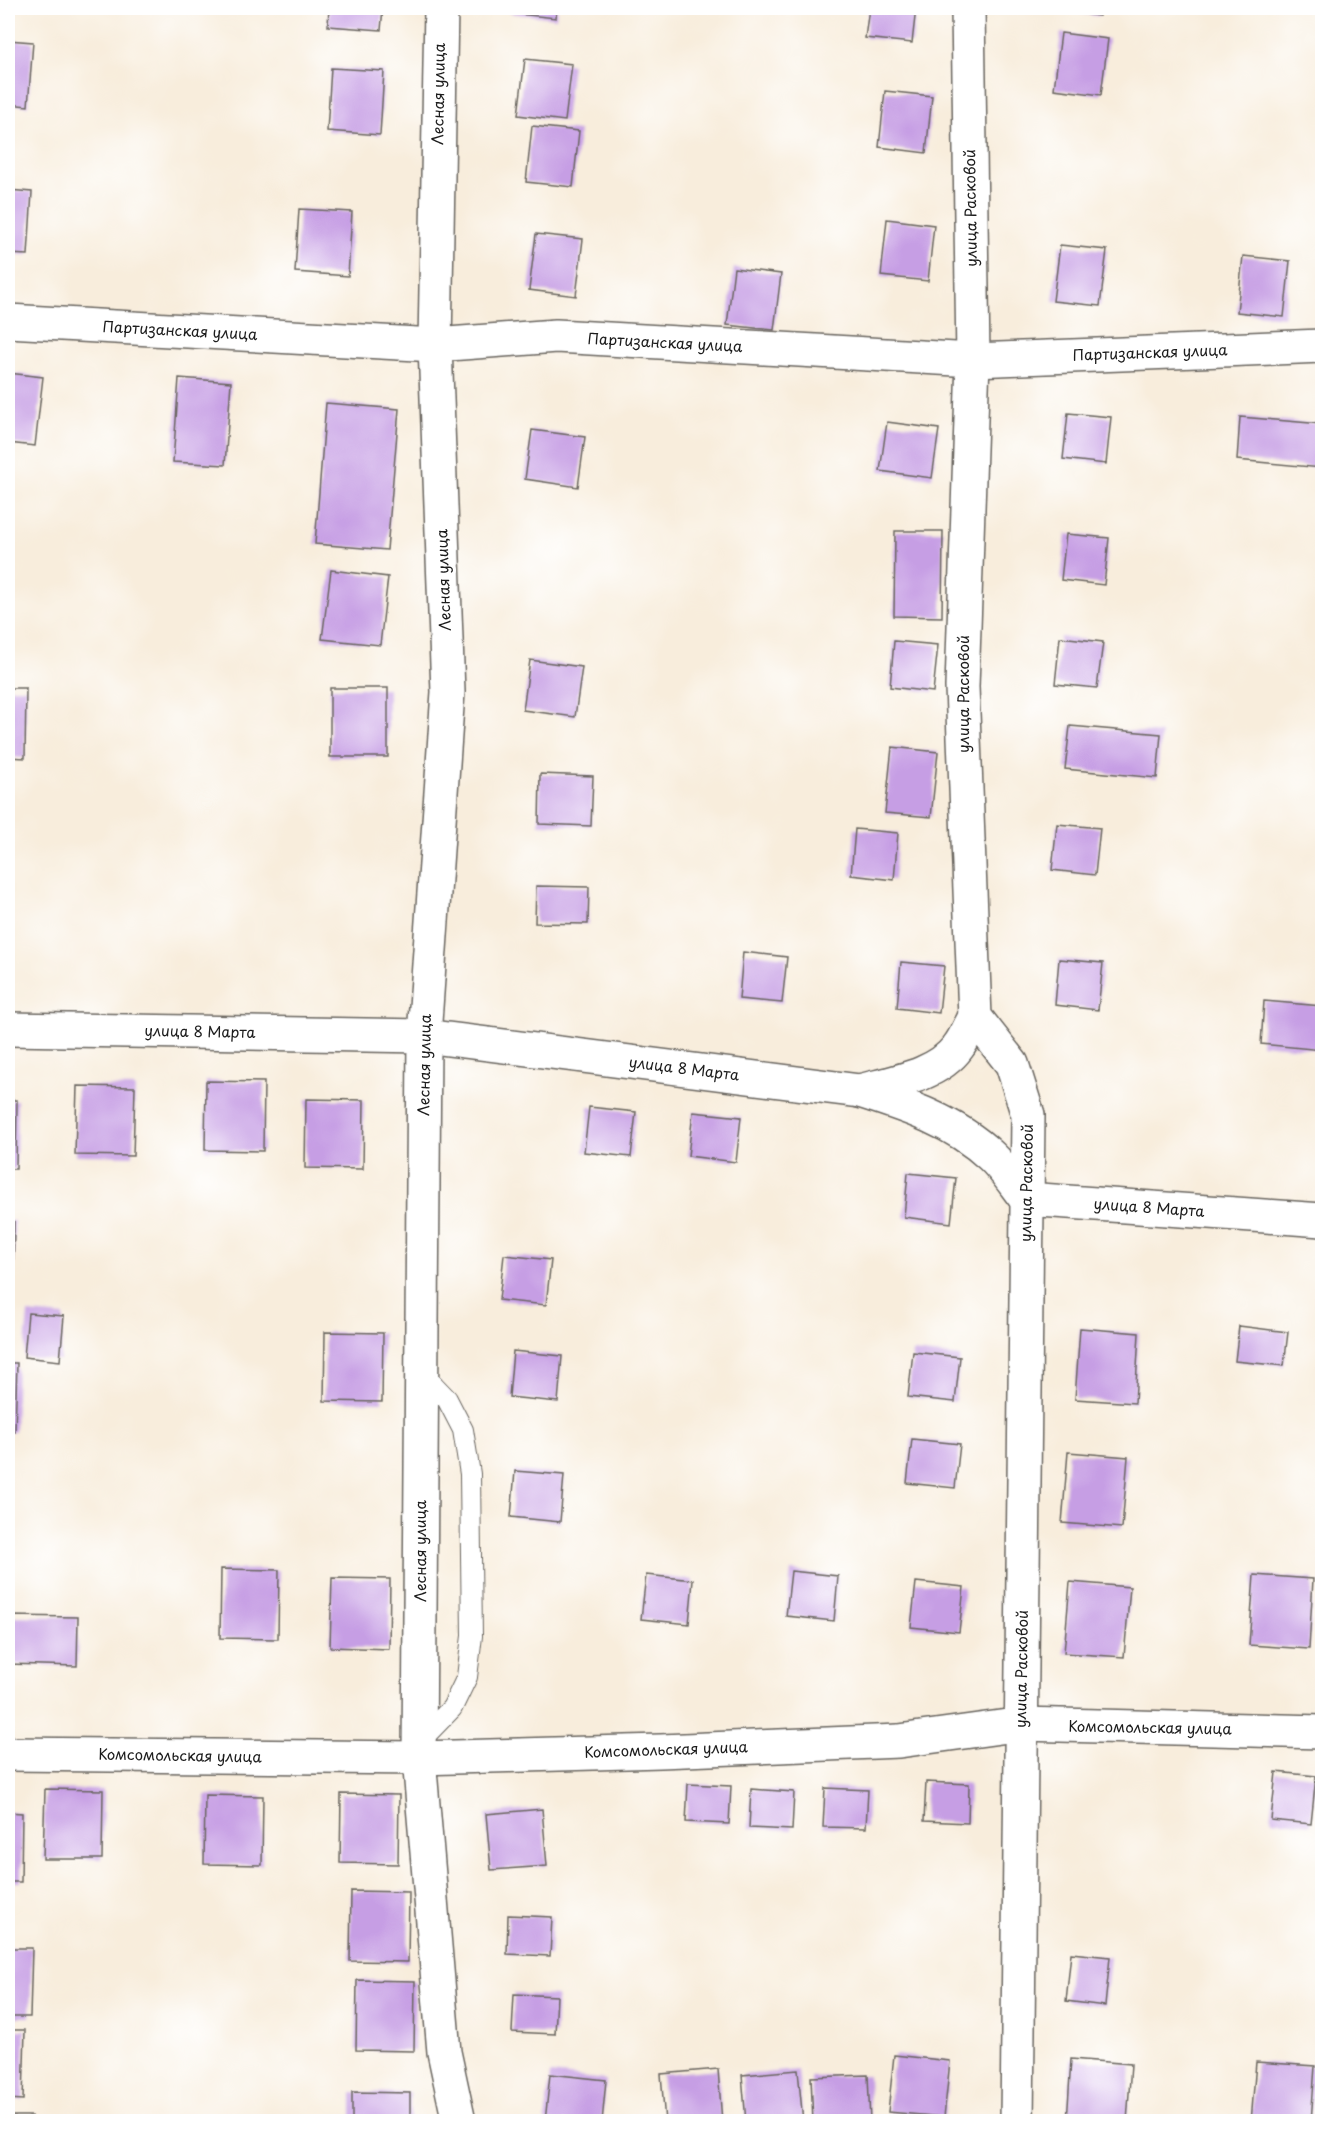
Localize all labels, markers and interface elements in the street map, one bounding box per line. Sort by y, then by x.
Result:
street label: Лесная улица [425,42,450,145]
street label: улица Расковой [957,149,982,267]
street label: Партизанская улица [102,314,259,345]
street label: Партизанская улица [587,326,744,357]
street label: Партизанская улица [1072,337,1228,366]
street label: Лесная улица [429,528,456,631]
street label: улица Расковой [951,635,974,753]
street label: Лесная улица [411,1013,436,1116]
street label: улица 8 Марта [144,1018,257,1043]
street label: улица 8 Марта [628,1049,742,1086]
street label: улица Расковой [1013,1124,1038,1242]
street label: улица 8 Марта [1093,1191,1206,1222]
street label: Лесная улица [408,1499,431,1602]
street label: улица Расковой [1008,1610,1033,1728]
street label: Комсомольская улица [1068,1714,1233,1739]
street label: Комсомольская улица [584,1734,749,1763]
street label: Комсомольская улица [98,1742,263,1767]

